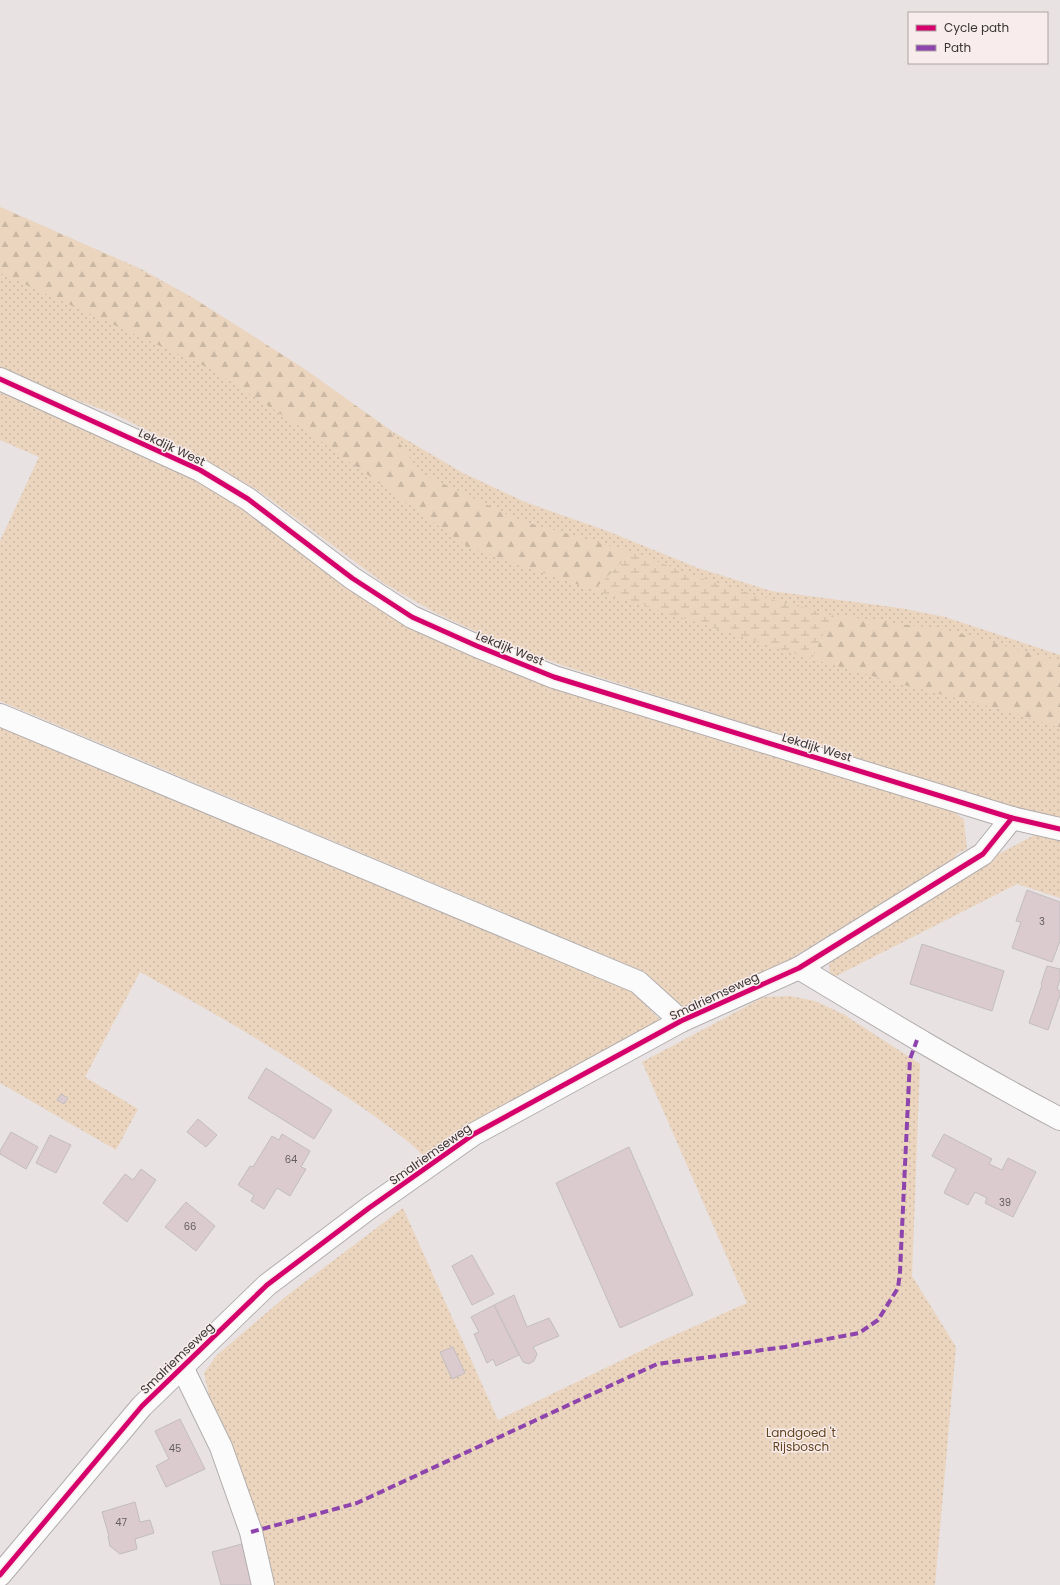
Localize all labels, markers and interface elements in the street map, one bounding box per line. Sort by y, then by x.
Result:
legend [908,12,1048,64]
text: Cycle path [944,19,1009,36]
text: Path [944,39,971,56]
street label: Lekdijk West [136,424,208,470]
street label: Lekdijk West [473,627,547,669]
street label: Lekdijk West [780,728,854,766]
house number: 3 [1039,914,1045,929]
street label: Smalriemseweg [667,968,761,1024]
street label: Smalriemseweg [385,1119,475,1189]
house number: 64 [285,1152,297,1167]
house number: 39 [999,1195,1011,1210]
house number: 66 [184,1219,196,1234]
street label: Smalriemseweg [136,1318,218,1398]
park label: Landgoed 't Rijsbosch [766,1424,836,1455]
house number: 45 [169,1441,181,1456]
house number: 47 [115,1515,127,1530]

